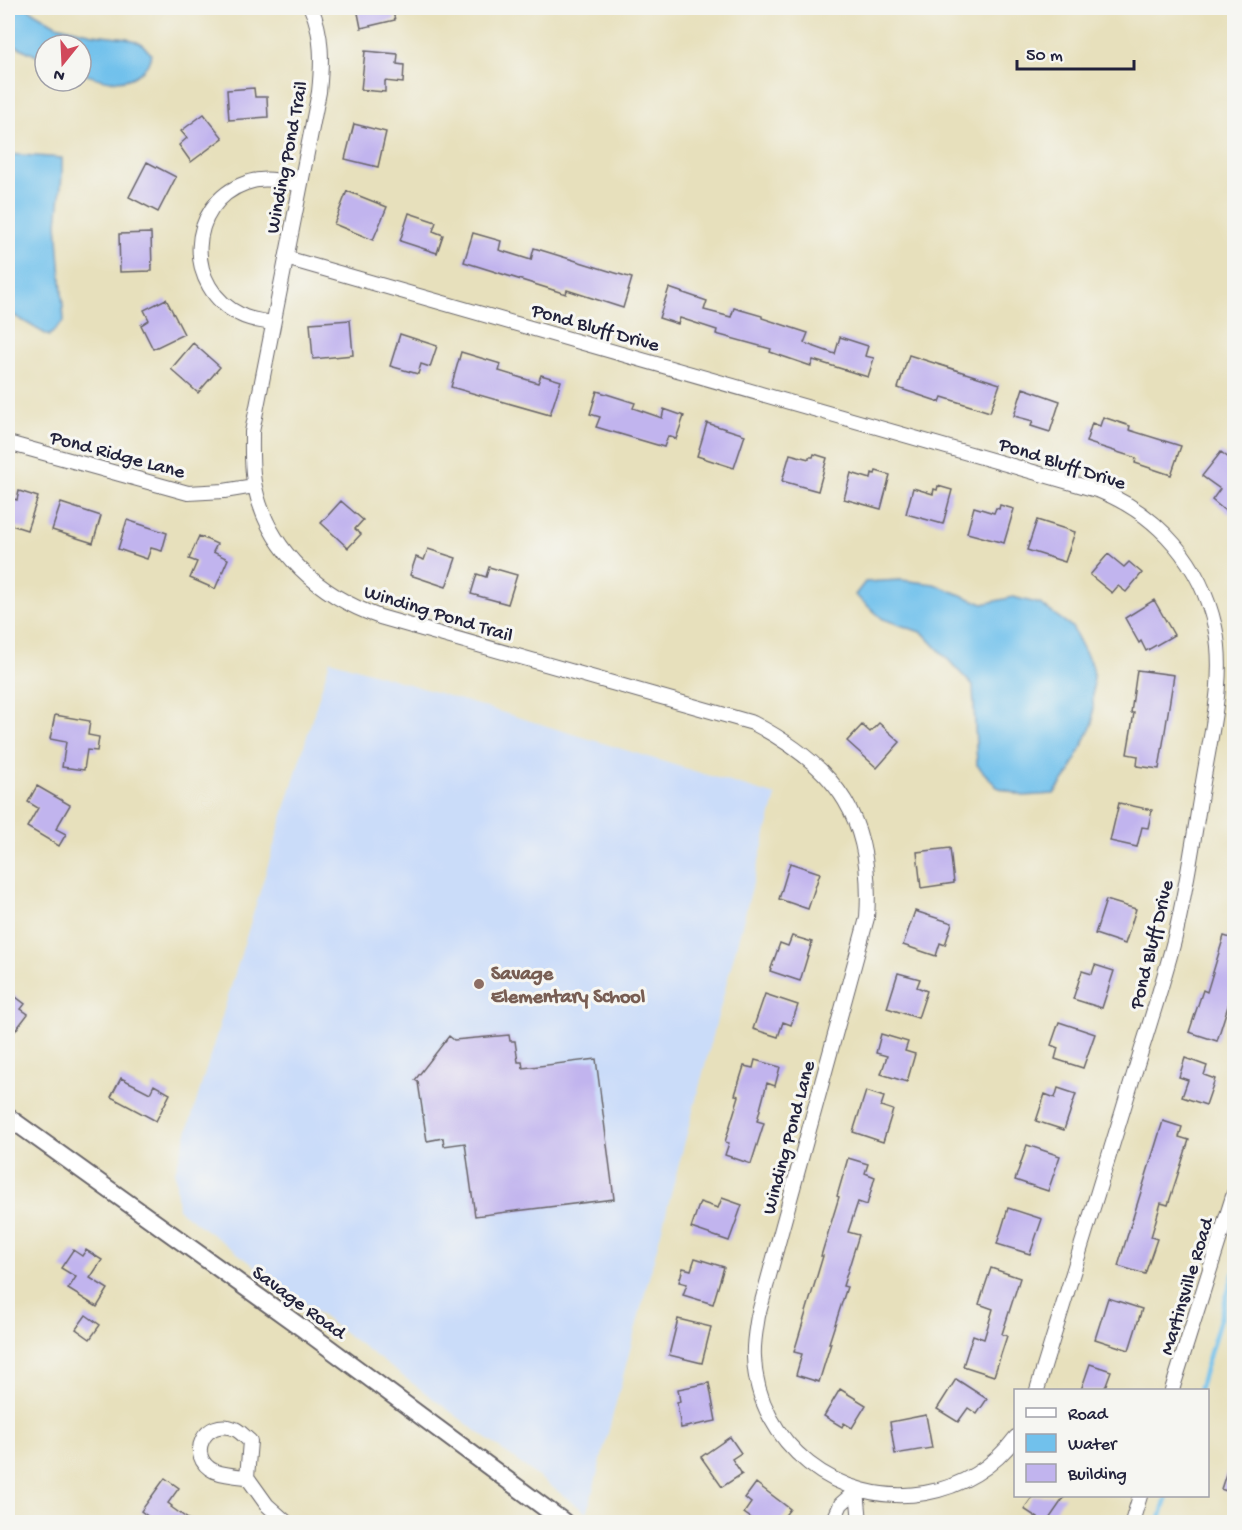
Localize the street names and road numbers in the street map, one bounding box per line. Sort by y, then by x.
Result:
street label: Winding Pond Trail [262,80,314,236]
street label: Pond Bluff Drive [527,300,662,359]
street label: Pond Ridge Lane [46,427,188,486]
street label: Pond Bluff Drive [995,434,1129,497]
street label: Winding Pond Trail [361,582,515,649]
street label: Pond Bluff Drive [1126,877,1181,1013]
street label: Winding Pond Lane [759,1058,822,1217]
street label: Martinsville Road [1157,1214,1221,1358]
street label: Savage Road [247,1262,351,1347]

